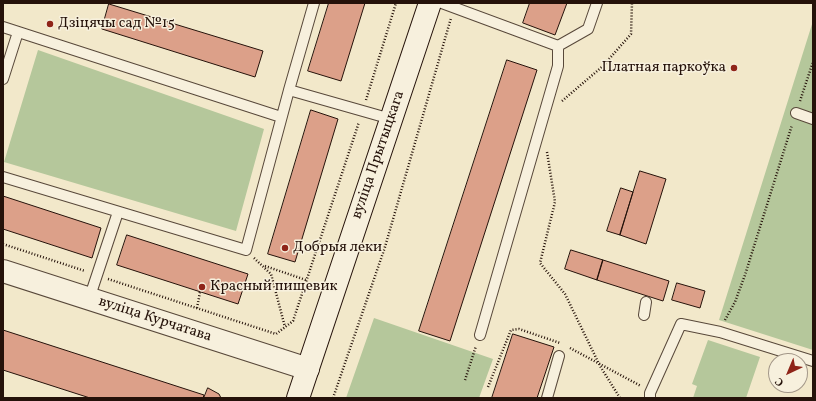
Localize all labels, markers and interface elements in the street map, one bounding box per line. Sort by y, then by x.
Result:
place label: Дзіцячы сад №15 [58,15,175,33]
marker: Дзіцячы сад №15 [45,19,55,29]
place label: Платная паркоўка [601,59,726,77]
marker: Платная паркоўка [729,63,739,73]
street label: вуліца Прытыцкага [349,89,409,221]
place label: Добрыя леки [293,239,382,257]
marker: Добрыя леки [280,243,290,253]
place label: Красный пищевик [210,278,338,296]
marker: Красный пищевик [197,282,207,292]
street label: вуліца Курчатава [96,293,214,347]
north arrow [768,353,808,393]
text: С [772,373,788,389]

